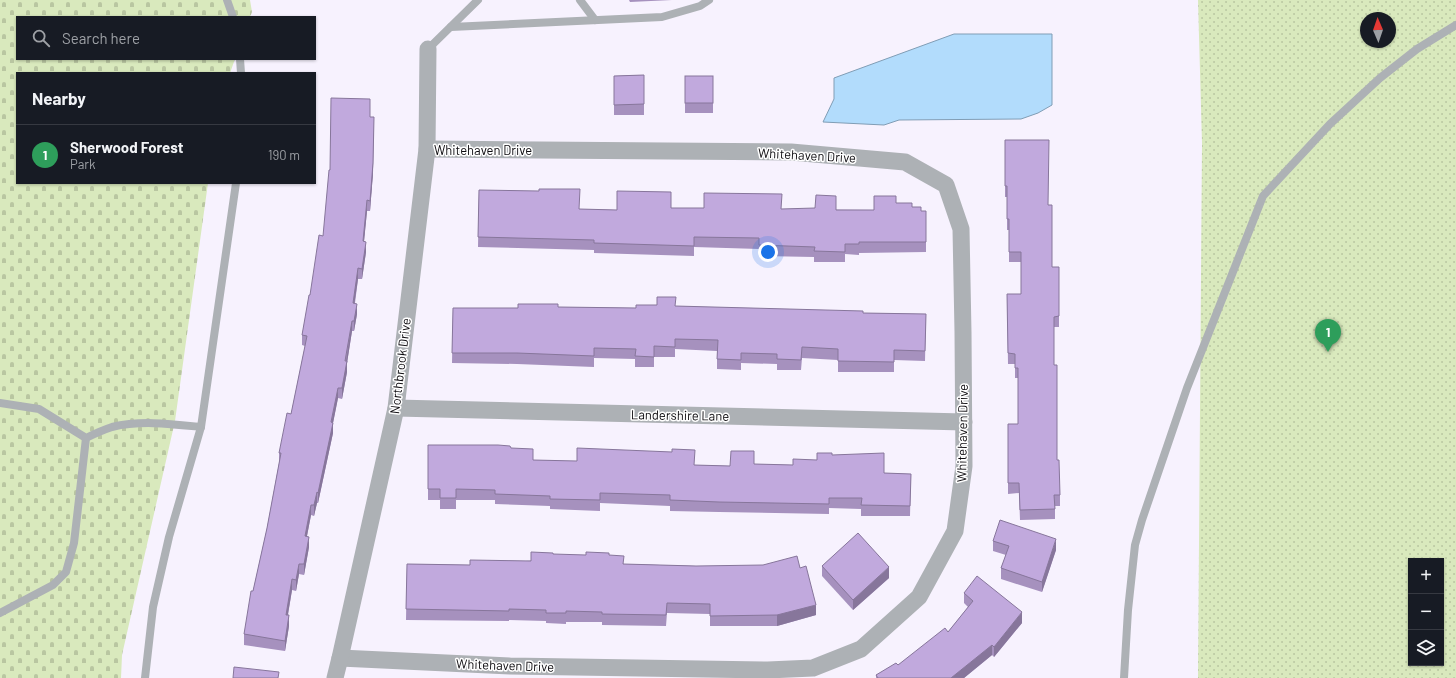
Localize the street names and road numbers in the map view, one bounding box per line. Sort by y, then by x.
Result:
street label: Whitehaven Drive [434,142,532,158]
street label: Whitehaven Drive [758,144,857,166]
street label: Northbrook Drive [386,317,414,415]
street label: Whitehaven Drive [953,384,971,482]
street label: Landershire Lane [631,406,729,424]
street label: Whitehaven Drive [456,655,554,675]

